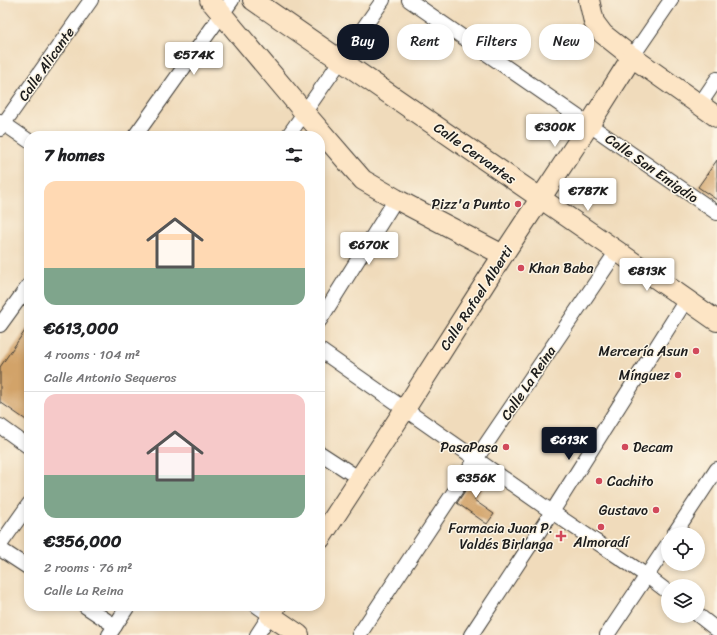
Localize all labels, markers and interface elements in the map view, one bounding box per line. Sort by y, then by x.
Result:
street label: Calle Alicante [11,22,81,107]
chip: Buy [337,24,389,60]
chip: Rent [397,24,454,60]
chip: Filters [462,24,531,60]
chip: New [539,24,594,60]
pin: €574K [166,42,222,76]
text: €574K [174,43,214,66]
pin: €300K [527,114,583,148]
text: €300K [535,115,575,138]
street label: Calle Cervantes [428,116,522,192]
street label: Calle San Emigdio [600,127,704,210]
text: 7 homes [44,140,104,170]
icon: filters [283,144,305,166]
pin: €787K [560,178,616,212]
text: €787K [568,179,608,202]
place label: Pizz'a Punto [432,192,510,217]
marker: Pizz'a Punto [513,199,523,209]
icon: home [139,207,211,279]
pin: €670K [341,232,397,266]
text: €670K [349,233,389,256]
street label: Calle Rafael Alberti [433,240,521,356]
place label: Khan Baba [529,256,594,281]
pin: €813K [619,258,675,292]
text: €813K [628,259,666,282]
marker: Khan Baba [516,263,526,273]
text: €613,000 [44,313,118,343]
place label: Mercería Asun [599,339,688,364]
street label: Calle La Reina [494,341,563,426]
text: 4 rooms · 104 m² [44,343,140,366]
marker: Mercería Asun [691,346,701,356]
place label: Mínguez [619,363,670,388]
text: Calle Antonio Sequeros [44,366,177,389]
marker: Mínguez [673,370,683,380]
icon: home [139,420,211,492]
pin: €613K [541,427,597,461]
text: €613K [551,428,587,451]
place label: PasaPasa [440,435,498,460]
place label: Decam [633,435,674,460]
marker: PasaPasa [501,442,511,452]
marker: Decam [620,442,630,452]
pin: €356K [448,465,504,499]
text: €356K [456,466,496,489]
place label: Cachito [607,469,654,494]
marker: Cachito [594,476,604,486]
place label: Gustavo [599,498,648,523]
marker: Gustavo [651,505,661,515]
place label: Farmacia Juan P. Valdés Birlanga [449,516,553,557]
marker: Almoradí [596,522,606,532]
text: €356,000 [44,526,121,556]
map controls [661,527,705,623]
button: locate [661,527,705,571]
place label: Almoradí [572,530,631,555]
marker: Farmacia Juan P. Valdés Birlanga [556,531,566,541]
text: 2 rooms · 76 m² [44,556,132,579]
text: Calle La Reina [44,579,124,602]
button: layers [661,579,705,623]

